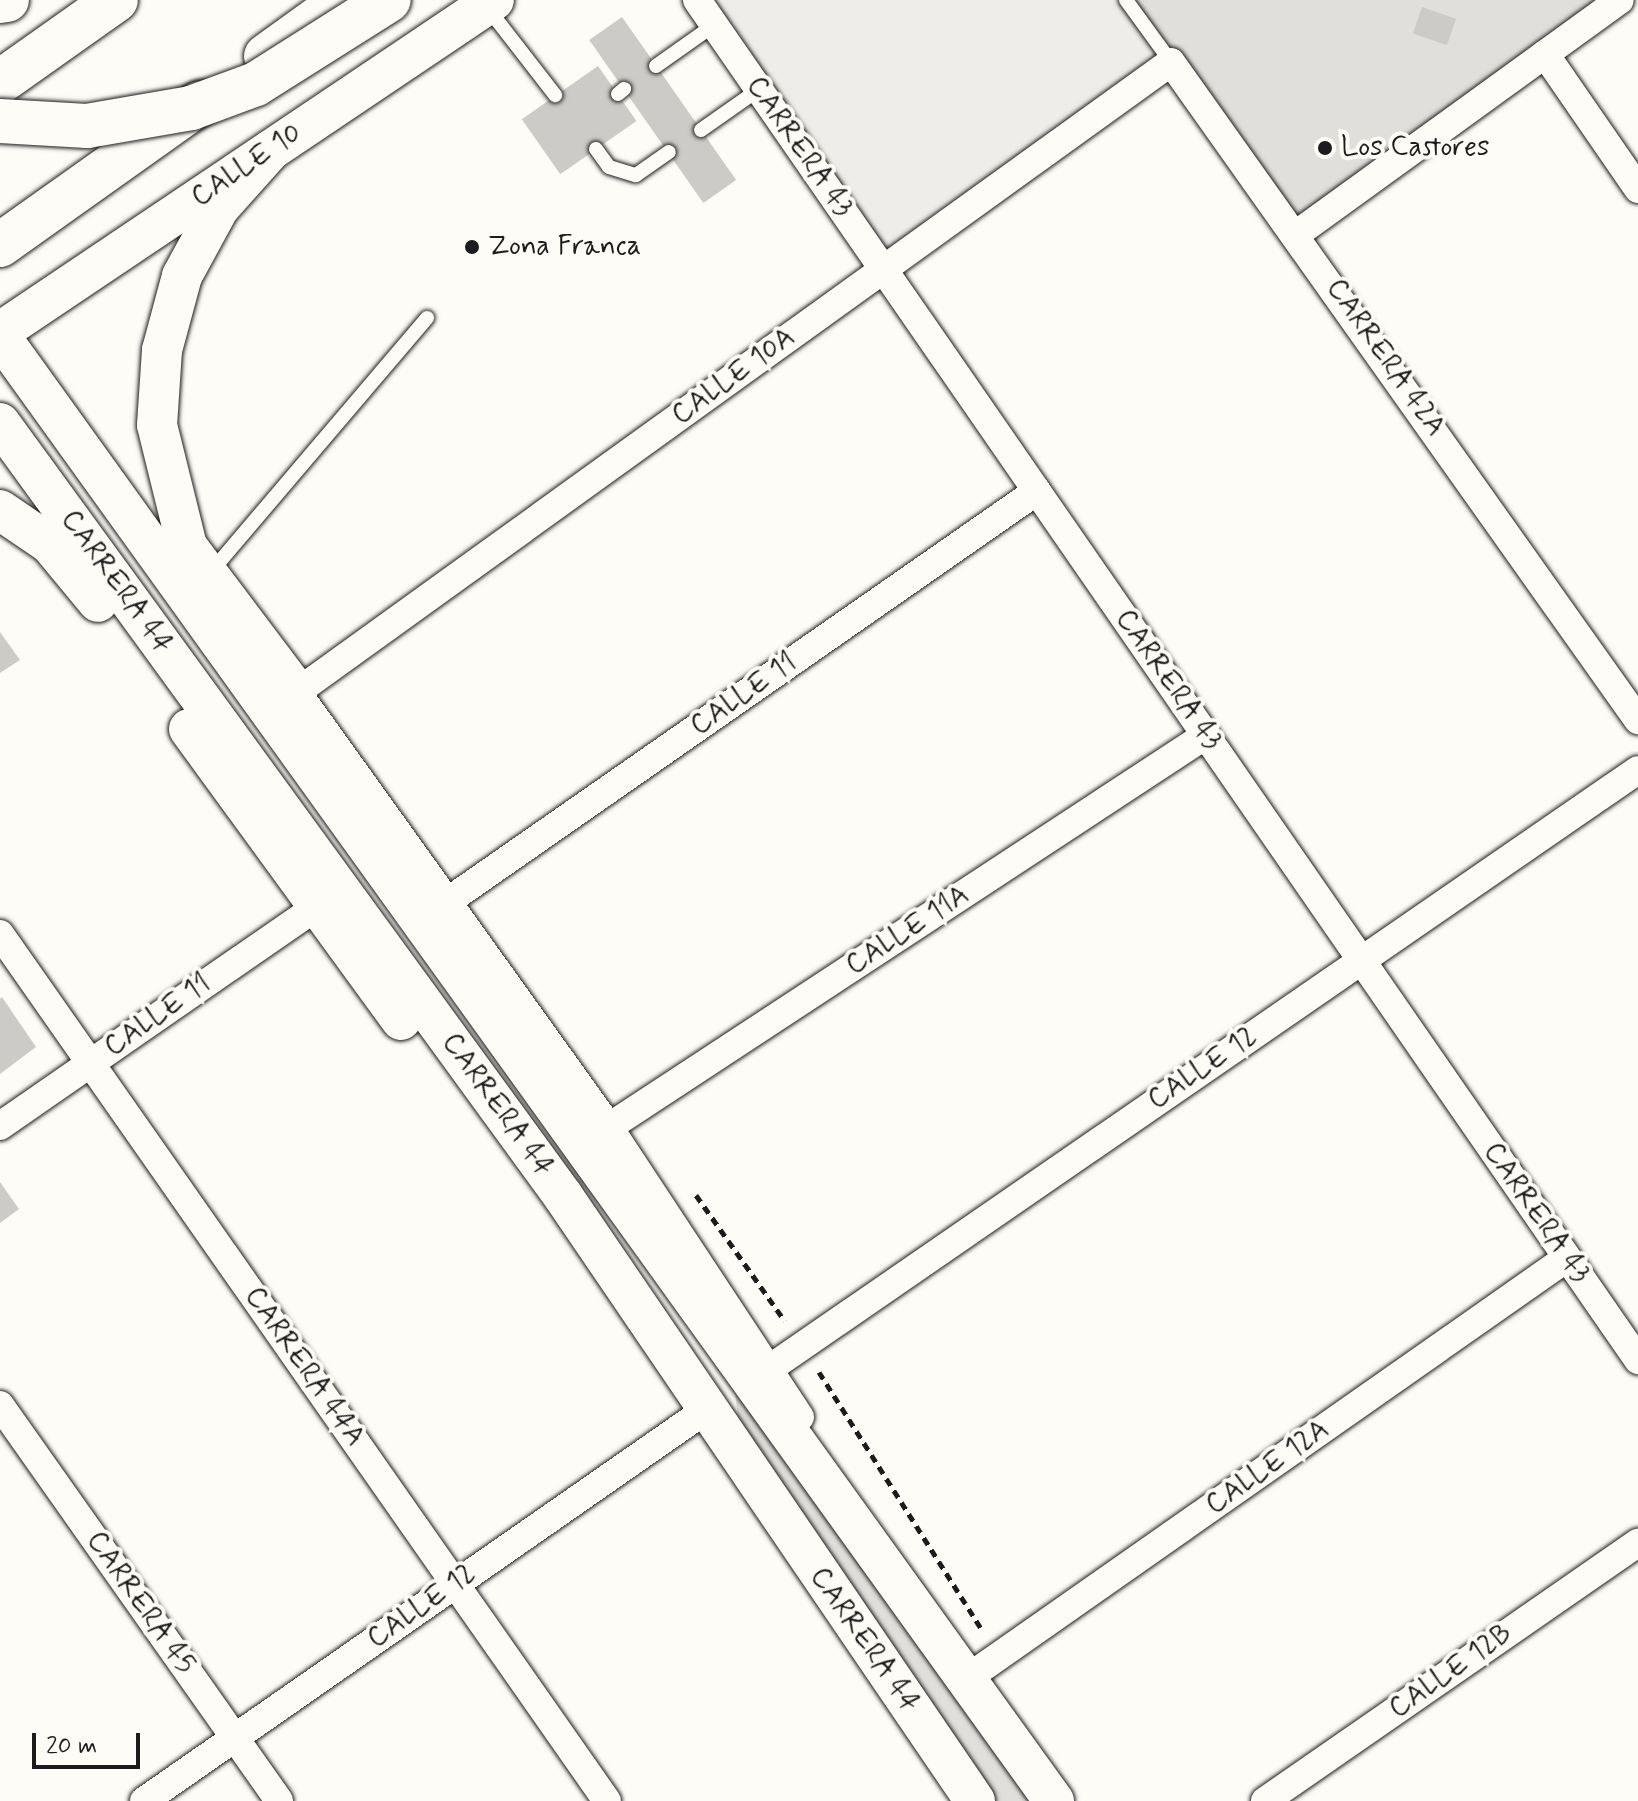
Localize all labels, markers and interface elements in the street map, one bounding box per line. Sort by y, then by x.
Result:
street label: CARRERA 43 [738,70,860,224]
street label: CALLE 10 [186,117,308,215]
place label: Los Castores [1341,131,1492,165]
marker: Los Castores [1316,139,1334,157]
place label: Zona Franca [488,230,644,264]
marker: Zona Franca [463,238,481,256]
street label: CARRERA 42A [1318,273,1452,443]
street label: CALLE 10A [666,321,802,433]
street label: CARRERA 44 [53,504,179,660]
street label: CARRERA 43 [1107,603,1229,757]
street label: CALLE 11 [685,646,803,744]
street label: CALLE 11A [840,879,976,983]
street label: CALLE 11 [99,967,217,1065]
street label: CALLE 12 [1142,1020,1264,1118]
street label: CARRERA 44 [434,1027,560,1183]
street label: CARRERA 43 [1475,1136,1597,1290]
street label: CARRERA 44A [237,1281,371,1453]
street label: CALLE 12A [1200,1413,1336,1523]
street label: CARRERA 45 [79,1525,201,1681]
street label: CALLE 12 [361,1558,483,1656]
street label: CARRERA 44 [802,1561,926,1719]
street label: CALLE 12B [1383,1618,1519,1726]
scale bar [36,1717,144,1767]
text: 20 m [46,1731,97,1762]

